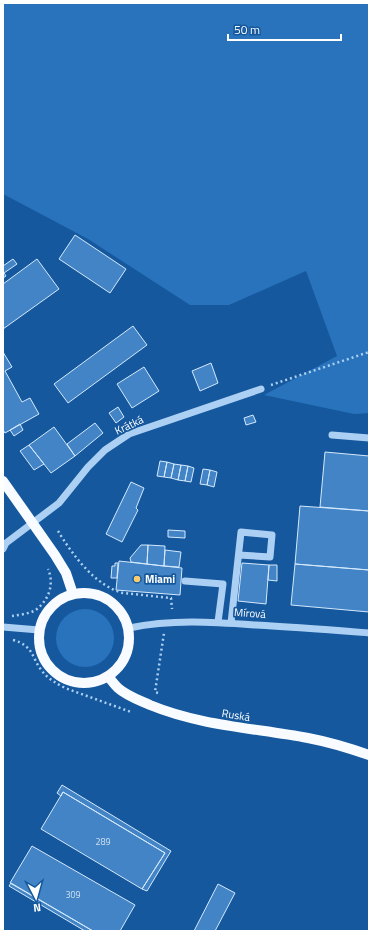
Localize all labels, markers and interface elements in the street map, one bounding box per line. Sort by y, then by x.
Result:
scale bar [228,16,341,42]
text: 50 m [234,20,260,39]
street label: Krátká [112,411,146,439]
place label: Miami [145,571,175,587]
marker: Miami [132,574,142,584]
street label: Mírová [234,604,267,622]
street label: Ruská [221,705,252,725]
house number: 289 [95,835,111,848]
north arrow [16,878,56,918]
house number: 309 [65,888,81,901]
text: N [32,900,42,916]

